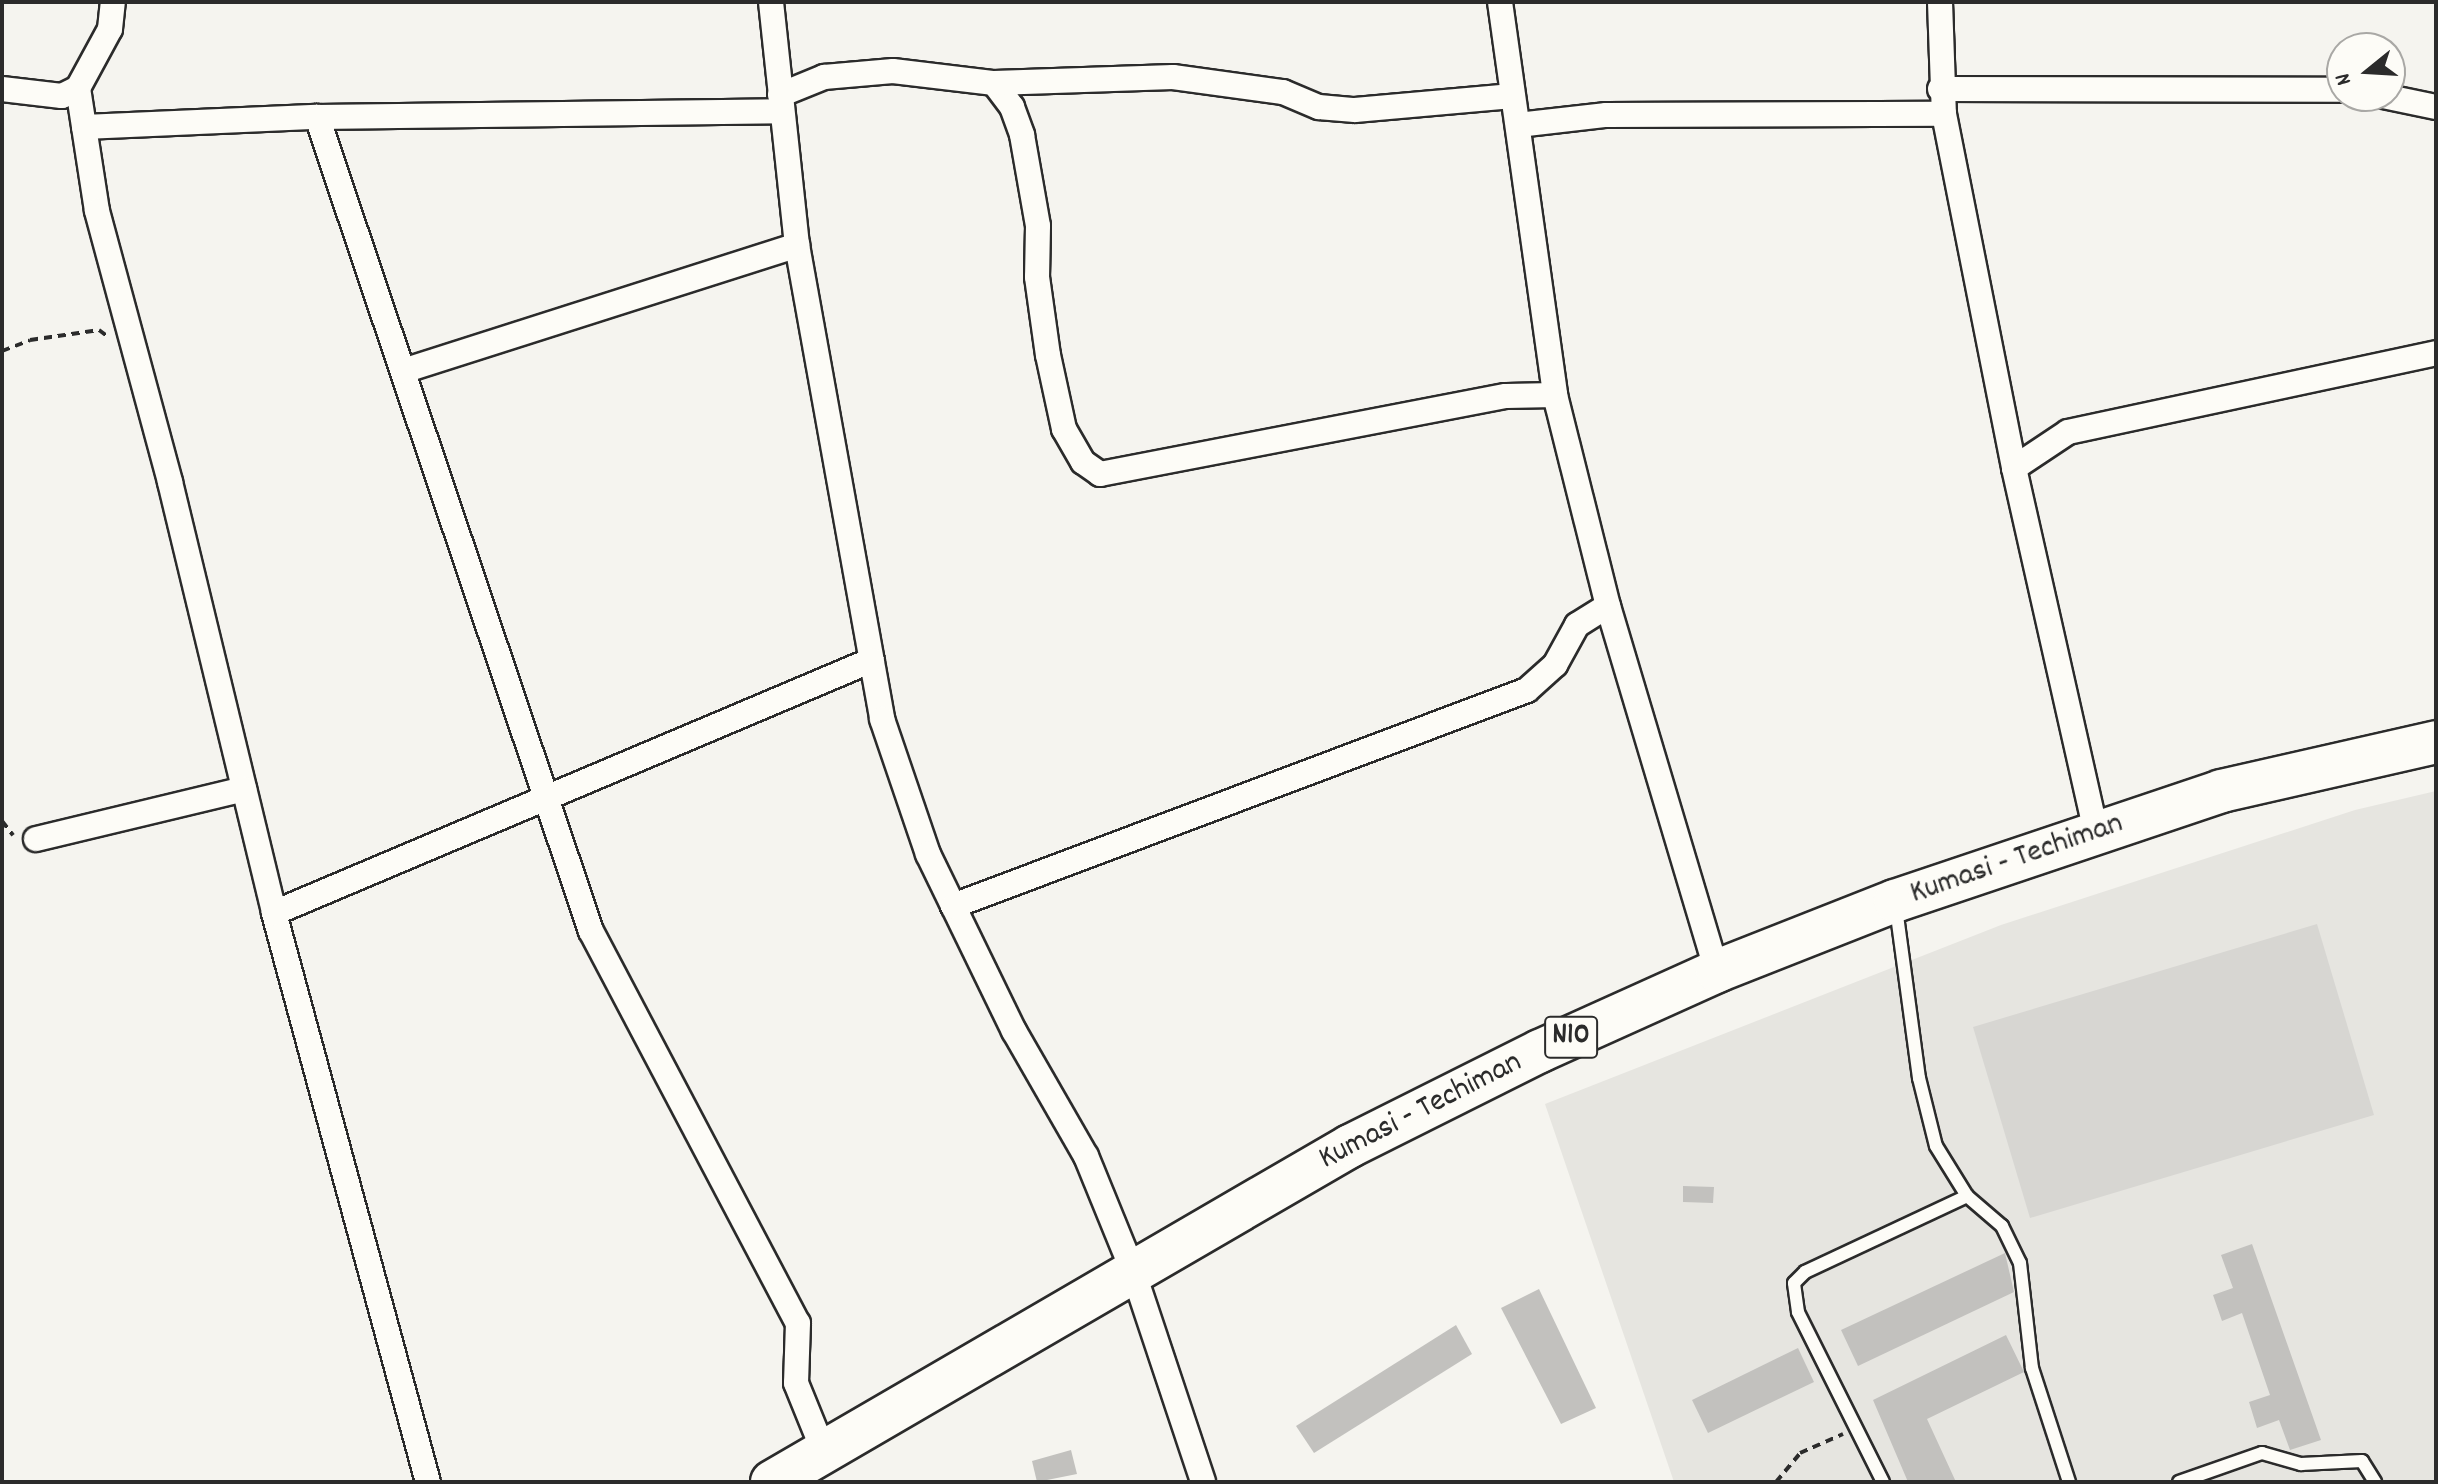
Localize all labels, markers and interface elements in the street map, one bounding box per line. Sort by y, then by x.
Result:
north arrow [2326,32,2406,112]
text: N [2328,69,2361,89]
street label: Kumasi - Techiman [1906,806,2128,914]
road number: N10 [1543,1011,1599,1063]
street label: Kumasi - Techiman [1313,1044,1529,1180]

